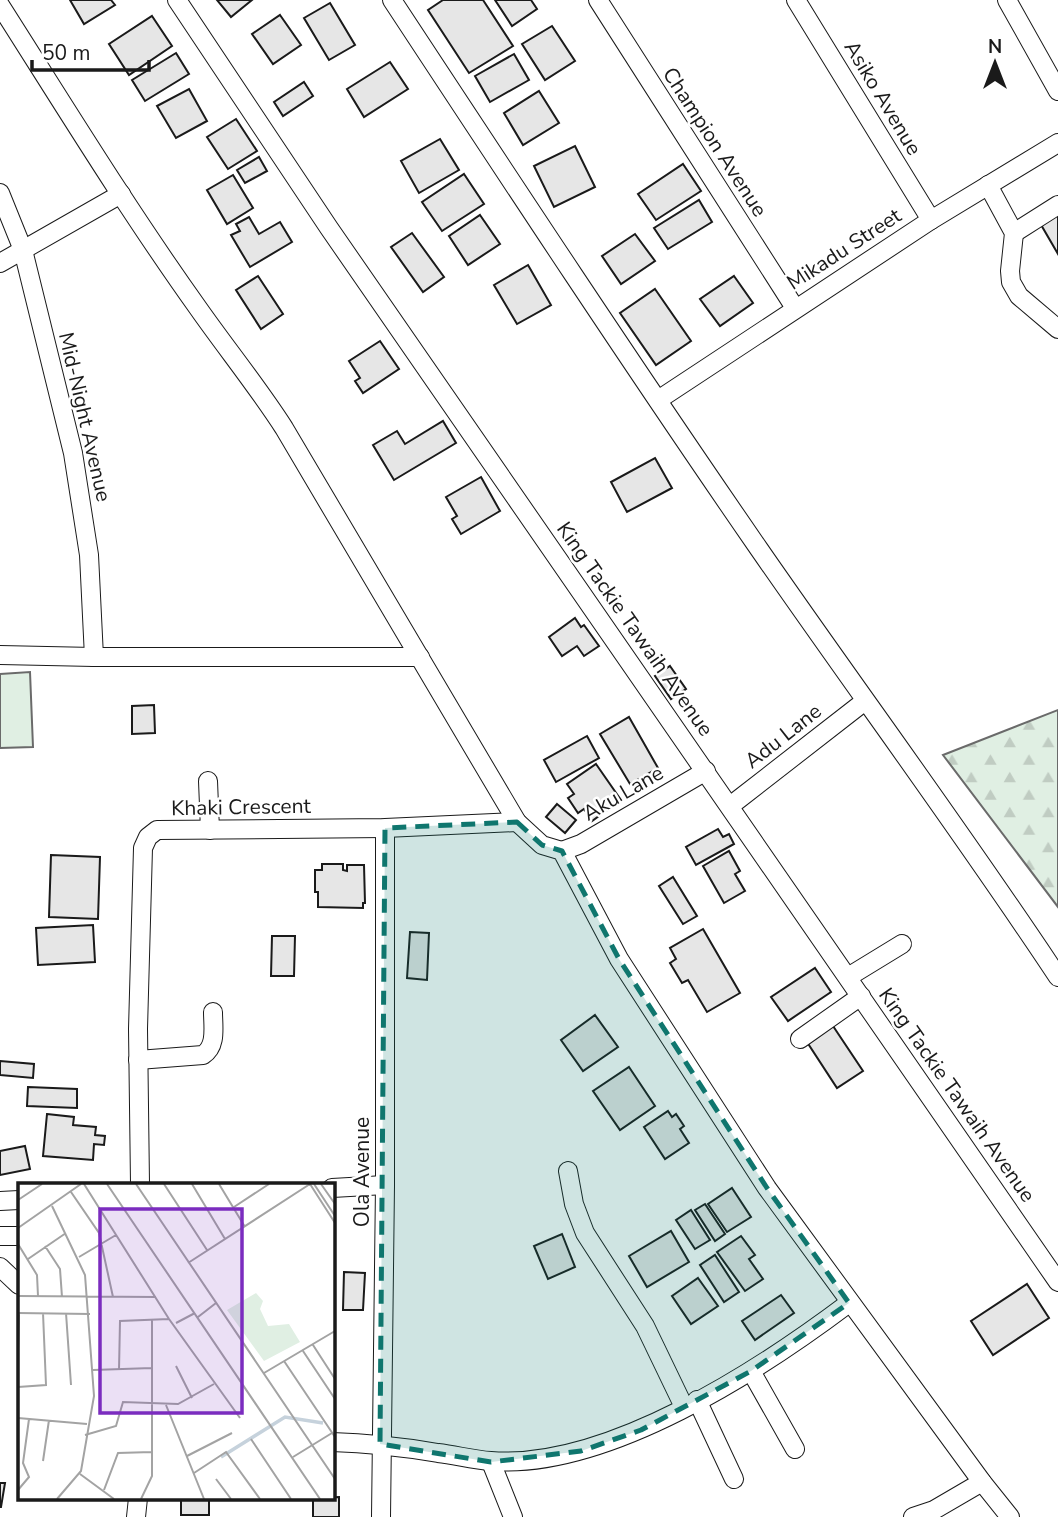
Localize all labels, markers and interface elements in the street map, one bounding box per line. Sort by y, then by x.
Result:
scale bar [32,28,149,72]
north arrow [960,28,1030,98]
text: N [988,34,1002,60]
street label: Asiko Avenue [838,36,928,160]
text: 50 m [42,39,91,67]
street label: Champion Avenue [656,62,774,222]
street label: Mikadu Street [781,201,907,296]
street label: Mid-Night Avenue [52,330,118,504]
street label: King Tackie Tawaih Avenue [550,516,720,742]
street label: Adu Lane [739,697,827,775]
street label: Aku Lane [578,759,668,827]
street label: Khaki Crescent [171,792,312,822]
street label: King Tackie Tawaih Avenue [872,982,1042,1208]
street label: Ola Avenue [348,1117,376,1227]
inset map [18,1183,334,1500]

